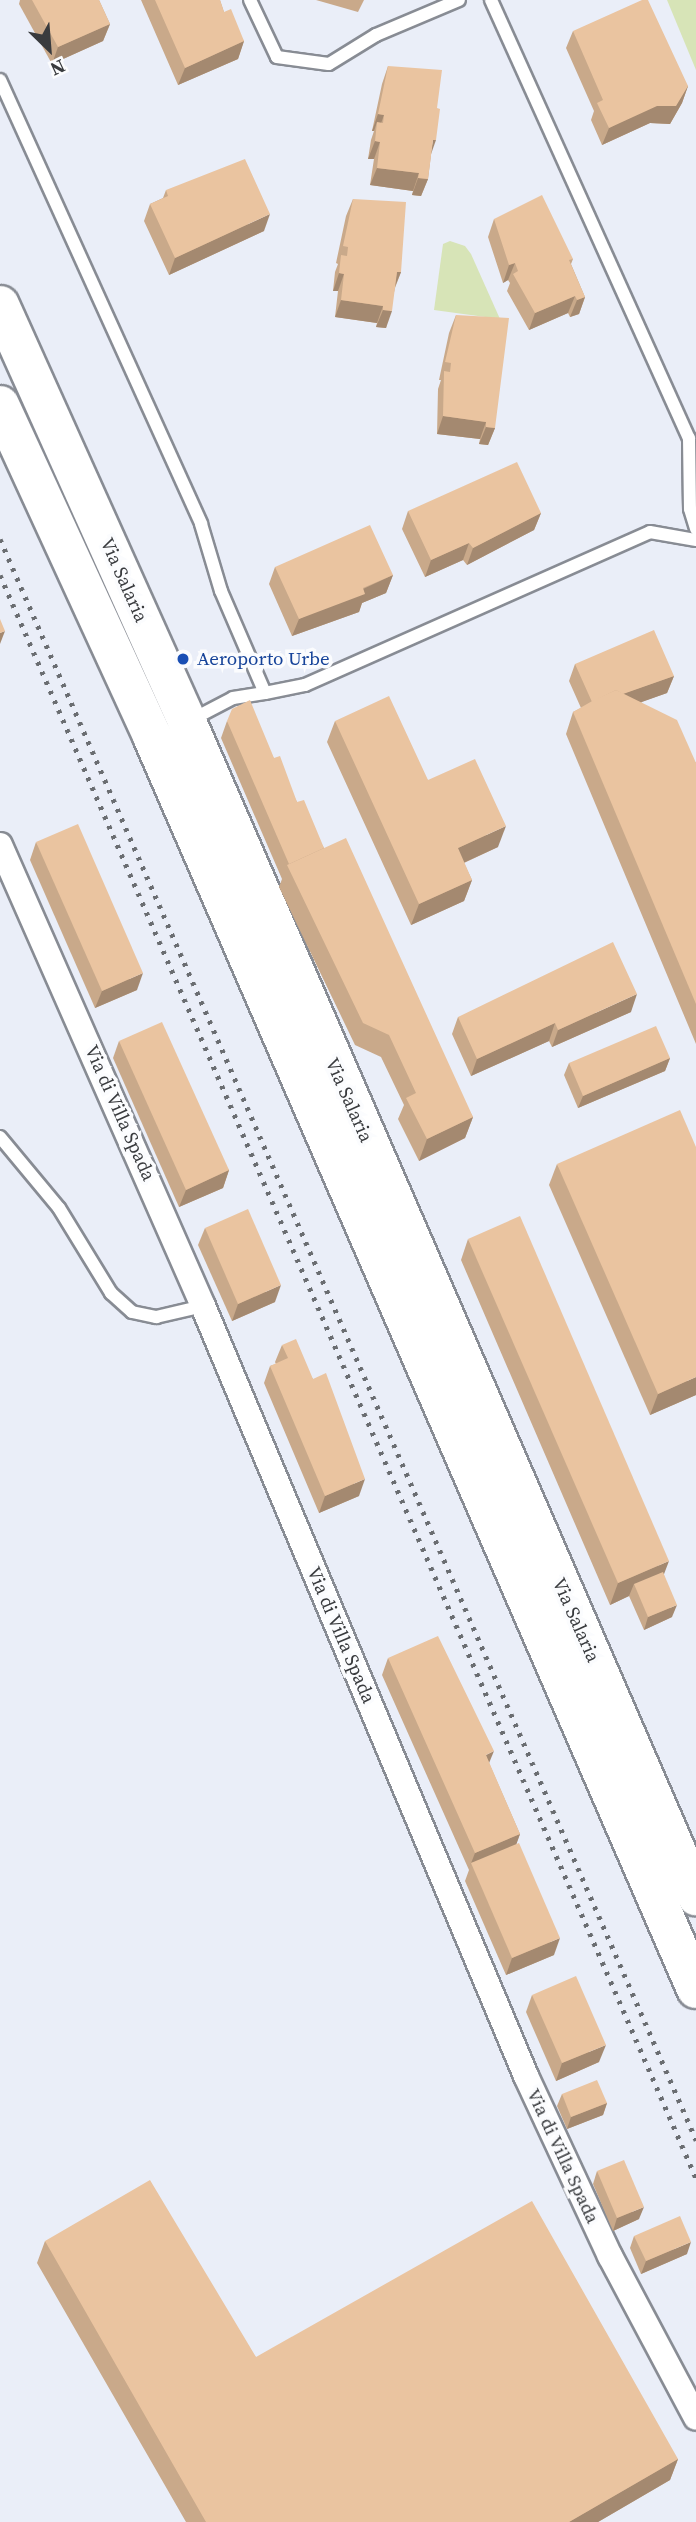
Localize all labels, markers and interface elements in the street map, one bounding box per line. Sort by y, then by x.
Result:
north arrow [14,14,84,84]
text: N [46,53,70,83]
street label: Via Salaria [95,534,153,626]
place label: Aeroporto Urbe [197,648,330,670]
marker: Aeroporto Urbe [175,651,191,667]
street label: Via di Villa Spada [80,1041,160,1185]
street label: Via Salaria [320,1054,378,1146]
street label: Via di Villa Spada [302,1563,380,1707]
street label: Via Salaria [547,1574,605,1666]
street label: Via di Villa Spada [522,2085,604,2227]

